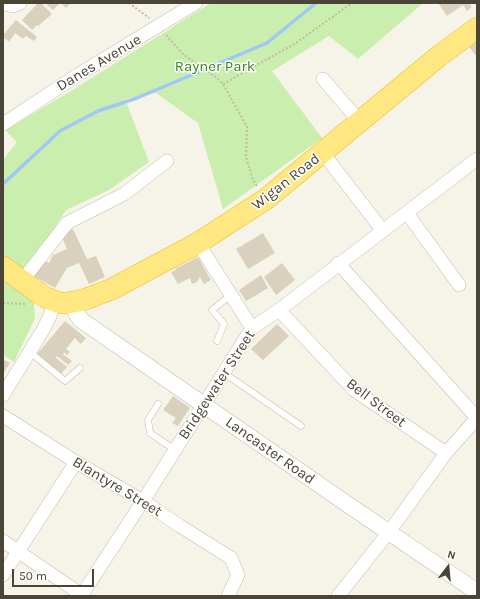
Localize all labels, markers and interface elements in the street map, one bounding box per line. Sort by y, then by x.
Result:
street label: Danes Avenue [53,31,145,95]
park label: Rayner Park [175,58,255,76]
street label: Wigan Road [248,150,324,214]
street label: Bridgewater Street [175,327,259,443]
street label: Bell Street [343,375,409,431]
street label: Lancaster Road [222,413,318,489]
street label: Blantyre Street [69,453,165,521]
north arrow [428,547,468,587]
text: N [446,548,457,562]
scale bar [14,561,96,587]
text: 50 m [19,569,47,583]

